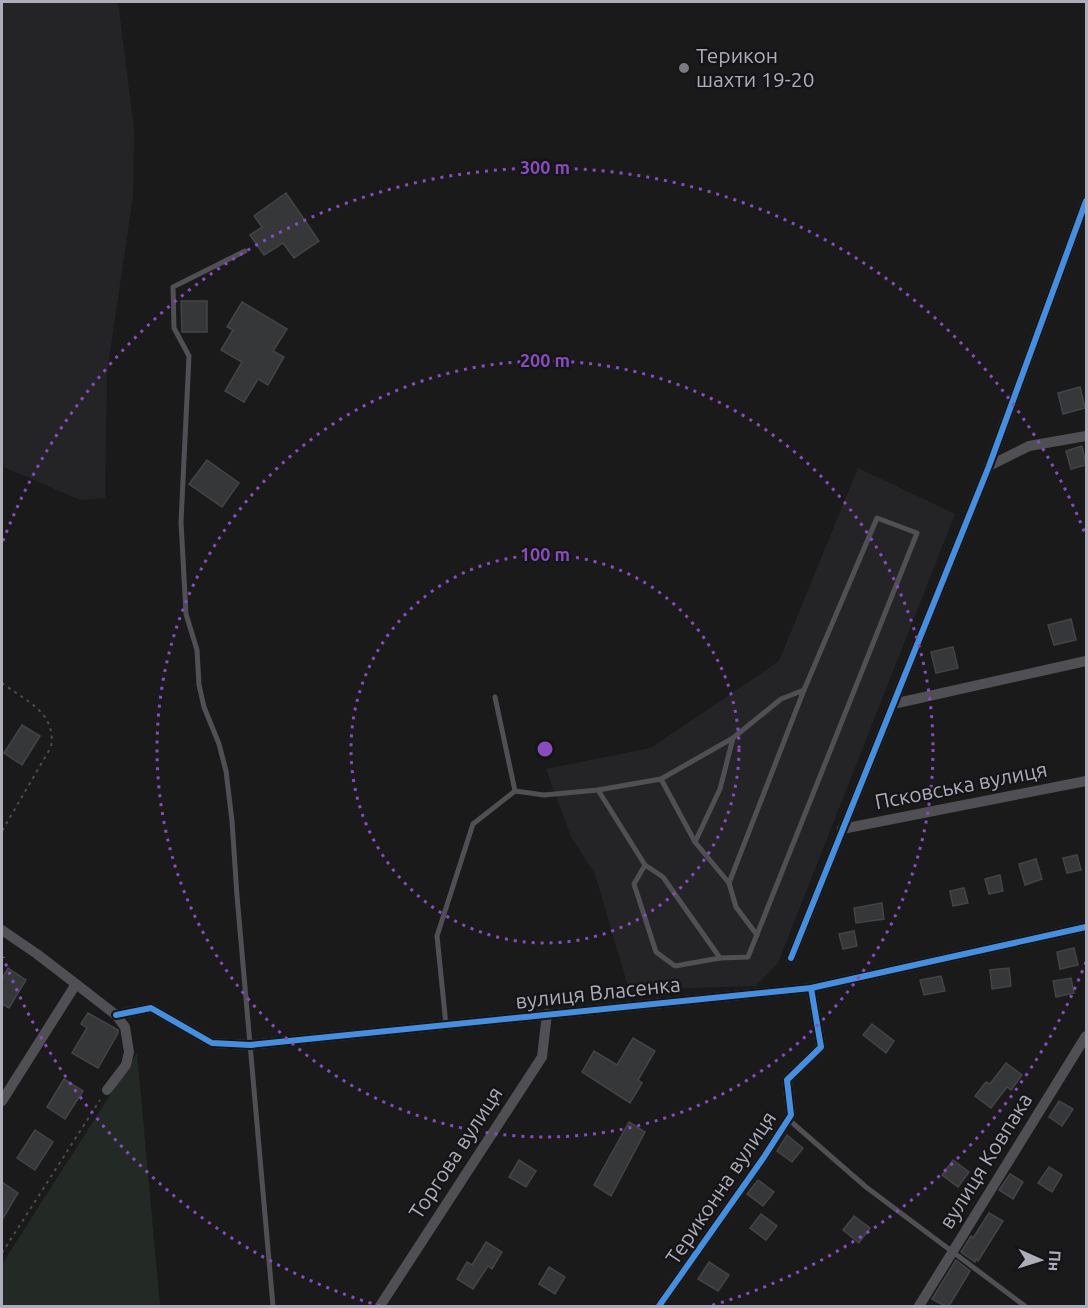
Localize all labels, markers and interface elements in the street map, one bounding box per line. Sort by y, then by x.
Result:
place label: Терикон шахти 19-20 [696,43,814,91]
marker: Терикон шахти 19-20 [677,61,691,75]
text: 300 m [520,157,570,177]
text: 200 m [520,350,570,370]
text: 100 m [520,544,570,564]
centre of rings [535,739,555,759]
street label: Псковська вулиця [873,757,1049,814]
street label: вулиця Власенка [514,971,682,1013]
street label: Торгова вулиця [403,1082,507,1223]
street label: вулиця Ковпака [934,1088,1036,1233]
street label: Териконна вулиця [660,1106,780,1269]
north arrow [1010,1230,1070,1290]
text: Пн [1045,1250,1065,1272]

